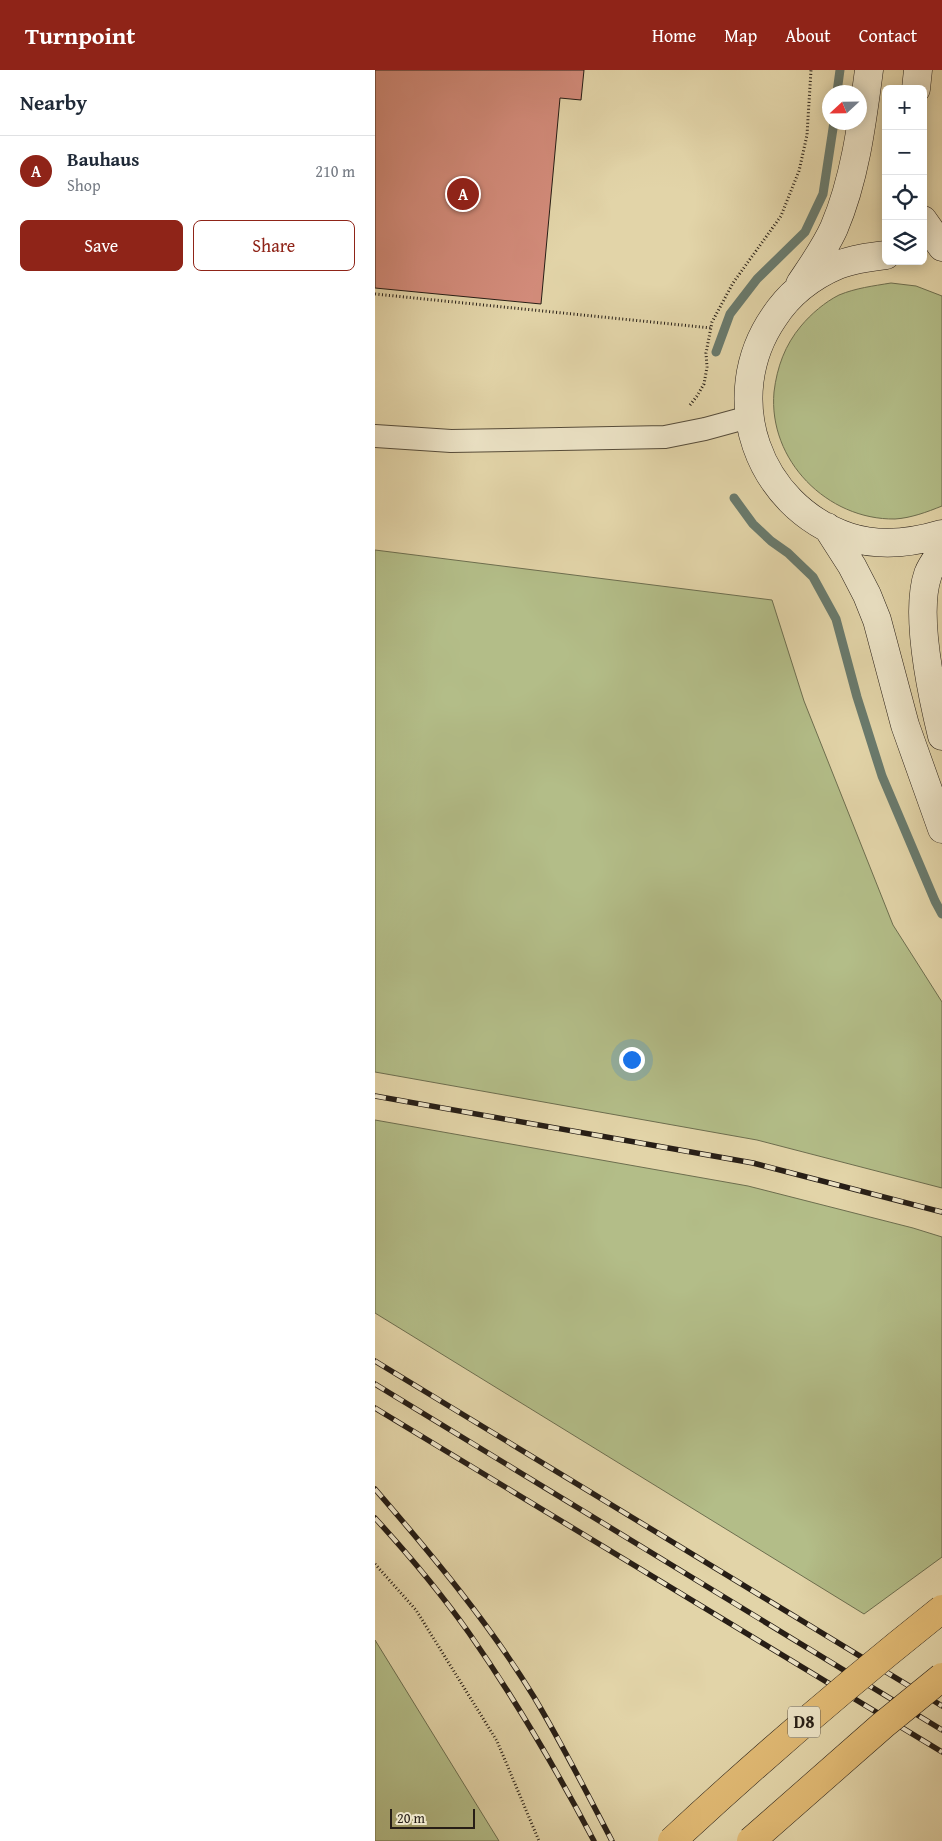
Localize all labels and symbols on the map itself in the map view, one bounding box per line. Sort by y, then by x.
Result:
north arrow [822,85,867,130]
pin: A [447,175,479,213]
your location [619,1047,645,1073]
road number: D8 [788,1706,820,1738]
scale bar [390,1806,475,1829]

